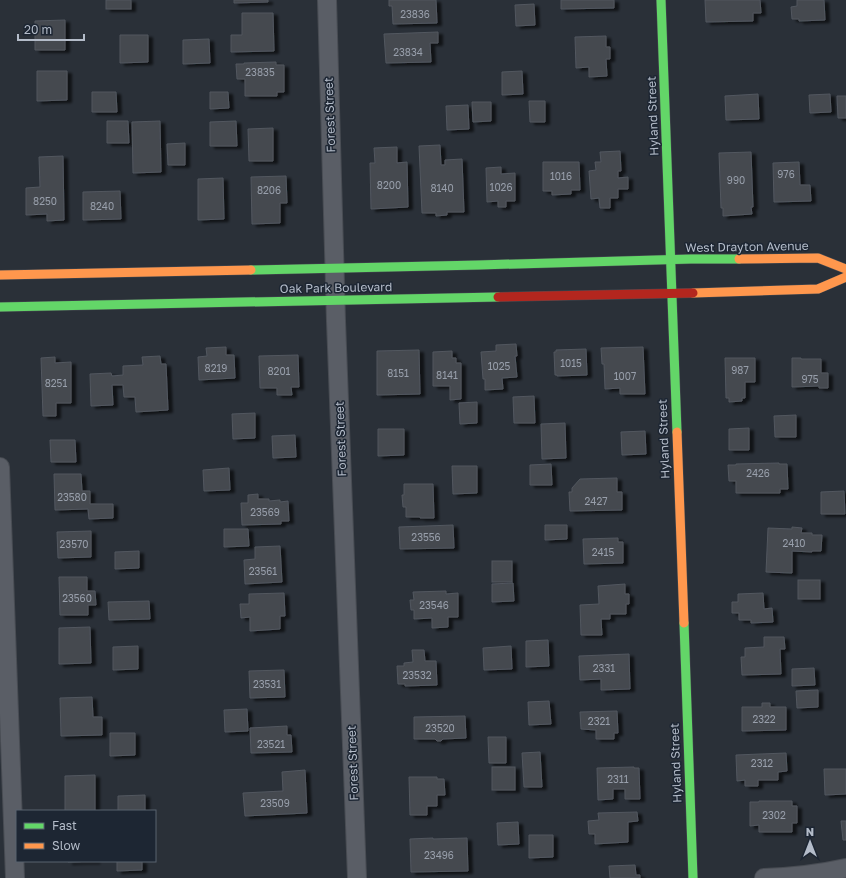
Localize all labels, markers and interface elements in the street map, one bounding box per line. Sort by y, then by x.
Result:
house number: 23836 [400,8,430,20]
scale bar [18,16,84,42]
text: 20 m [24,22,52,37]
house number: 23834 [393,46,423,58]
house number: 23835 [245,66,275,78]
street label: Hyland Street [644,76,661,156]
street label: Forest Street [321,77,338,153]
house number: 976 [777,168,795,180]
house number: 1016 [550,170,572,182]
house number: 990 [727,174,745,186]
house number: 8200 [377,179,401,191]
house number: 1026 [490,181,512,193]
house number: 8140 [430,182,454,194]
house number: 8206 [257,184,281,196]
house number: 8250 [33,195,57,207]
house number: 8240 [90,200,114,212]
street label: West Drayton Avenue [685,238,809,255]
street label: Oak Park Boulevard [280,279,392,296]
house number: 1015 [560,357,582,369]
house number: 1025 [488,360,511,372]
house number: 8219 [205,362,227,374]
house number: 987 [731,364,749,376]
house number: 8201 [268,365,291,377]
house number: 8151 [387,367,409,379]
house number: 8141 [436,369,458,381]
house number: 1007 [614,370,636,382]
house number: 975 [801,373,819,385]
house number: 8251 [45,377,67,389]
street label: Hyland Street [655,399,672,479]
street label: Forest Street [332,401,349,477]
house number: 2426 [746,467,770,479]
house number: 23580 [57,491,87,503]
house number: 2427 [585,495,608,507]
house number: 23569 [250,506,280,518]
house number: 23556 [411,531,441,543]
house number: 2410 [783,537,805,549]
house number: 23570 [60,538,88,550]
house number: 2415 [592,546,614,558]
house number: 23561 [249,565,277,577]
house number: 23560 [62,592,92,604]
house number: 23546 [419,599,449,611]
house number: 2331 [593,662,615,674]
house number: 23532 [402,669,432,681]
house number: 23531 [253,678,281,690]
house number: 2322 [752,713,776,725]
house number: 2321 [588,715,610,727]
house number: 23520 [425,722,455,734]
street label: Hyland Street [667,723,684,803]
street label: Forest Street [344,725,361,801]
house number: 23521 [257,738,285,750]
house number: 2312 [751,757,773,769]
house number: 2311 [607,773,629,785]
house number: 23509 [260,797,290,809]
house number: 2302 [762,809,786,821]
legend [16,810,156,862]
text: Fast [52,818,77,833]
north arrow [790,822,830,862]
text: N [806,825,814,838]
text: Slow [52,838,80,853]
house number: 23496 [424,849,454,861]

